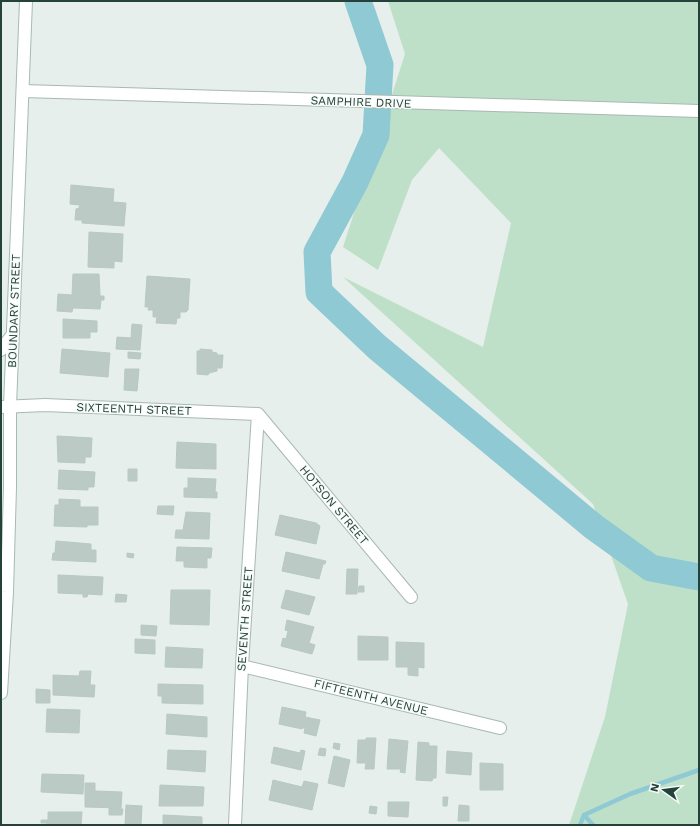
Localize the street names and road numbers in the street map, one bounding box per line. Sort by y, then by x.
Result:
street label: SAMPHIRE DRIVE [310,93,412,111]
street label: BOUNDARY STREET [5,254,23,368]
street label: SIXTEENTH STREET [76,400,192,418]
street label: HOTSON STREET [297,463,371,547]
street label: SEVENTH STREET [234,566,256,672]
street label: FIFTEENTH AVENUE [313,676,430,718]

